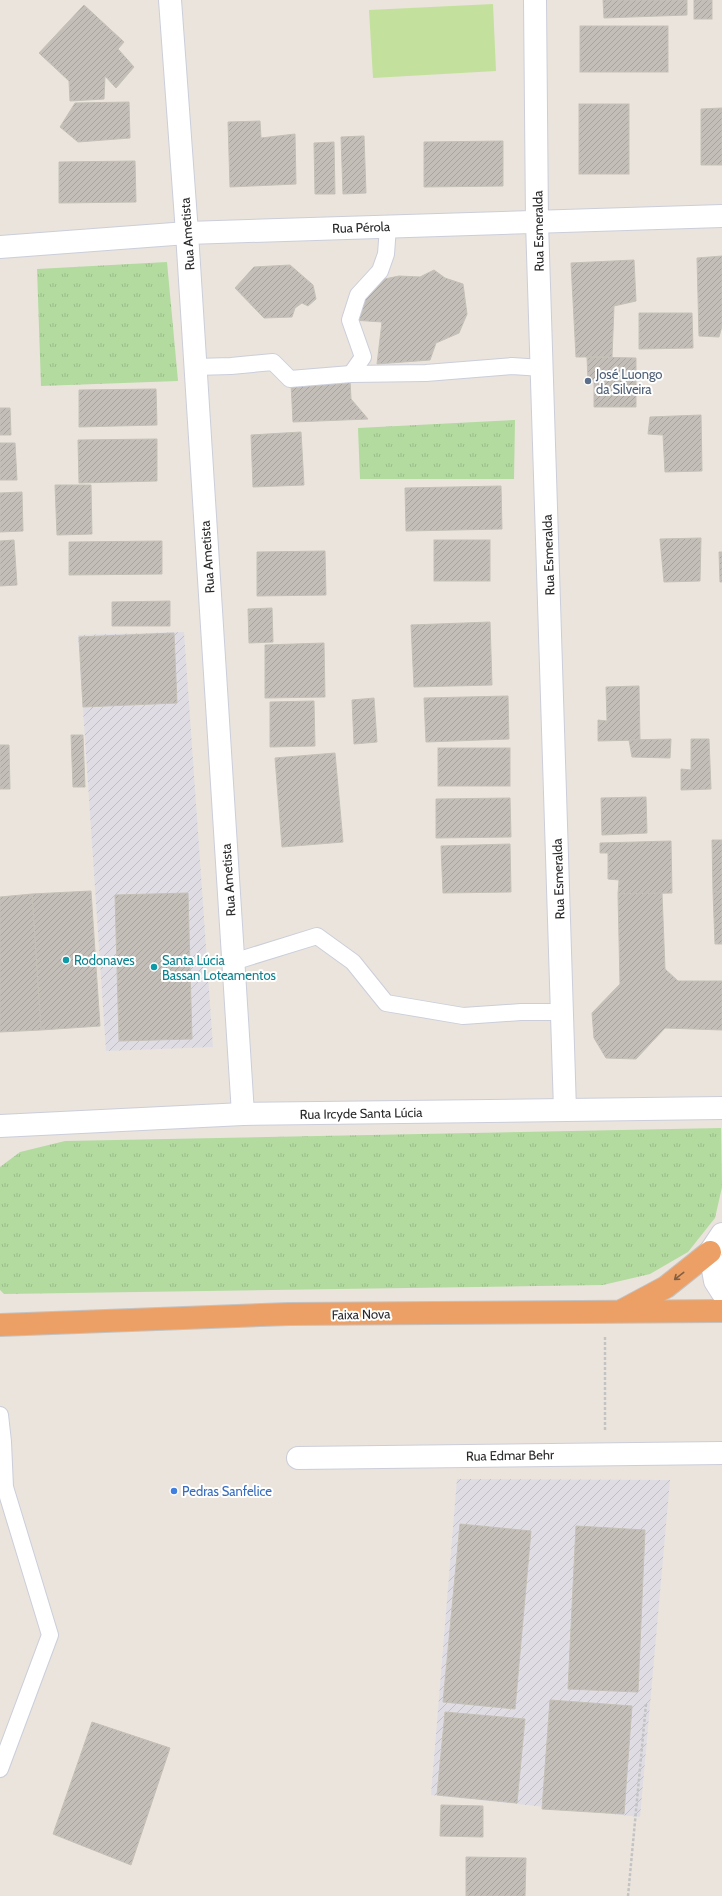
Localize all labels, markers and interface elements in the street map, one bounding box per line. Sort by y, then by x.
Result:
street label: Rua Esmeralda [529,190,547,272]
street label: Rua Ametista [176,196,198,271]
street label: Rua Pérola [332,218,391,236]
place label: José Luongo da Silveira [595,366,663,397]
marker: José Luongo da Silveira [583,376,593,386]
street label: Rua Esmeralda [539,514,557,596]
street label: Rua Ametista [196,519,218,594]
street label: Rua Esmeralda [549,838,567,920]
street label: Rua Ametista [217,842,239,917]
place label: Rodonaves [74,952,135,968]
place label: Santa Lúcia Bassan Loteamentos [162,952,277,983]
marker: Rodonaves [61,955,71,965]
marker: Santa Lúcia Bassan Loteamentos [149,962,159,972]
street label: Rua Ircyde Santa Lúcia [300,1104,423,1122]
one-way arrow [674,1272,685,1280]
street label: Faixa Nova [331,1305,391,1323]
street label: Rua Edmar Behr [466,1446,555,1464]
place label: Pedras Sanfelice [182,1483,272,1499]
marker: Pedras Sanfelice [169,1486,179,1496]

